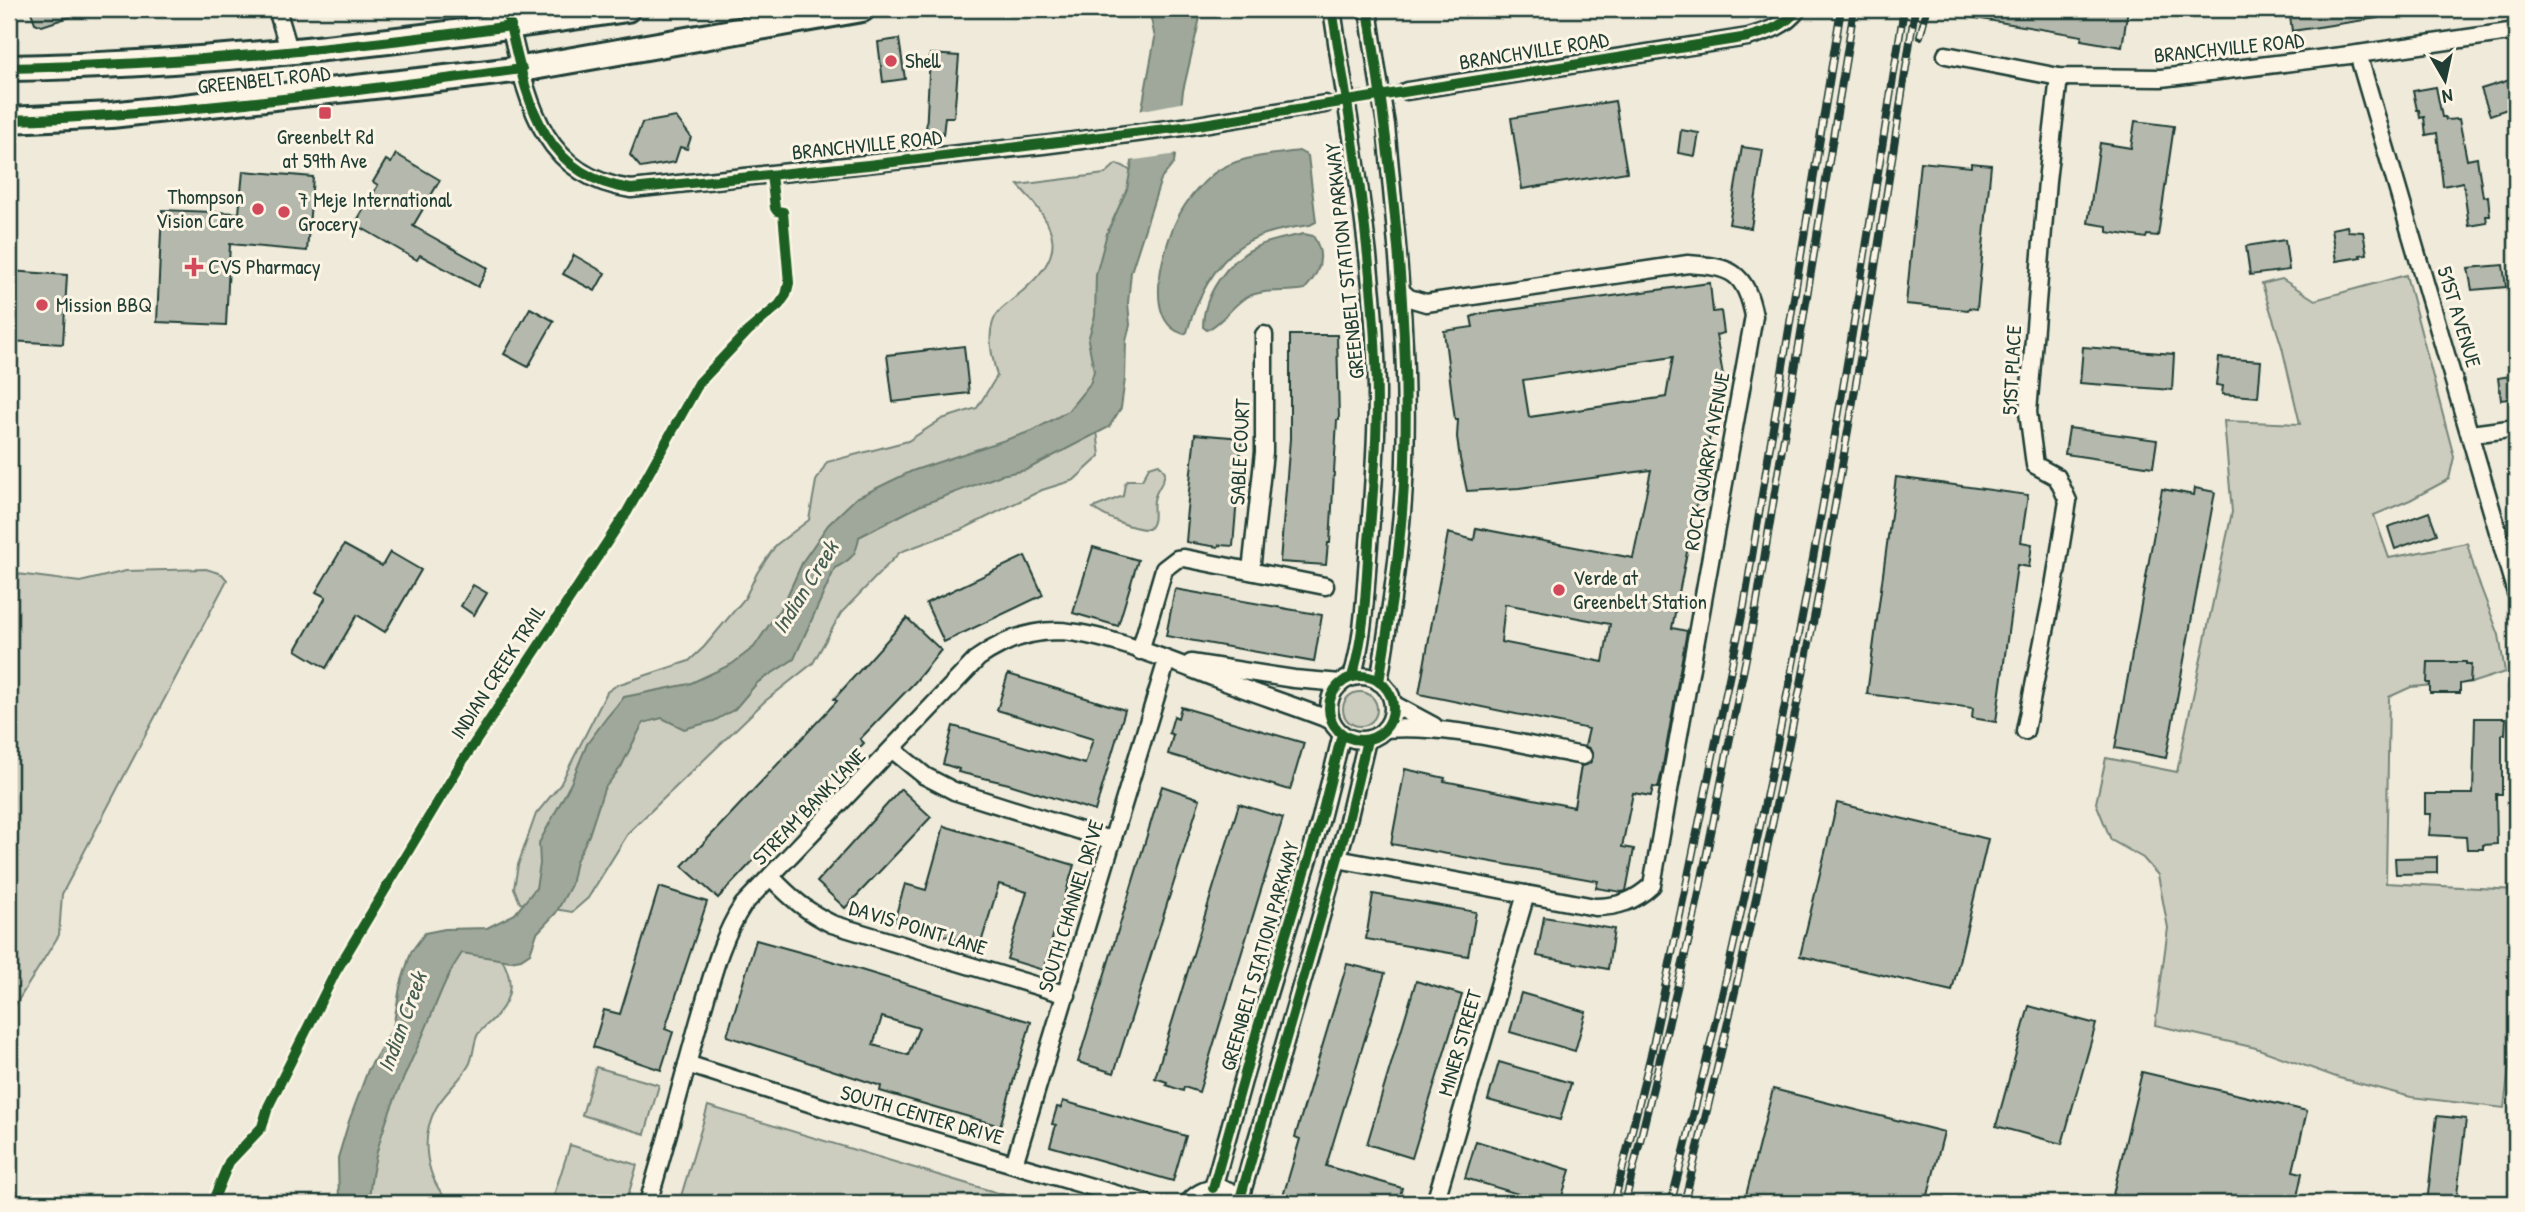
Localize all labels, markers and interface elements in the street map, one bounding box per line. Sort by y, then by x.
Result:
street label: BRANCHVILLE ROAD [1457,24,1611,77]
street label: BRANCHVILLE ROAD [2152,25,2305,70]
place label: Shell [905,46,942,75]
north arrow [2410,46,2480,116]
marker: Shell [883,53,899,69]
street label: GREENBELT ROAD [196,58,332,101]
text: N [2441,83,2455,110]
marker: Greenbelt Rd at 59th Ave [317,105,333,121]
place label: Greenbelt Rd at 59th Ave [277,122,373,175]
street label: BRANCHVILLE ROAD [790,122,943,167]
street label: GREENBELT STATION PARKWAY [1318,141,1371,381]
place label: Thompson Vision Care [156,182,244,235]
place label: 7 Meje International Grocery [298,185,452,238]
marker: Thompson Vision Care [250,201,266,217]
marker: 7 Meje International Grocery [276,204,292,220]
place label: CVS Pharmacy [208,252,321,281]
marker: CVS Pharmacy [186,259,202,275]
street label: 51ST AVENUE [2430,263,2489,371]
place label: Mission BBQ [56,290,152,319]
marker: Mission BBQ [34,297,50,313]
street label: 51ST PLACE [1995,324,2028,416]
street label: ROCK QUARRY AVENUE [1677,369,1736,552]
street label: SABLE COURT [1222,397,1257,506]
water label: Indian Creek [764,532,847,639]
place label: Verde at Greenbelt Station [1573,563,1707,616]
marker: Verde at Greenbelt Station [1551,582,1567,598]
street label: INDIAN CREEK TRAIL [443,599,552,745]
street label: STREAM BANK LANE [745,742,872,871]
street label: SOUTH CHANNEL DRIVE [1031,816,1111,996]
street label: GREENBELT STATION PARKWAY [1213,837,1306,1074]
street label: DAVIS POINT LANE [846,893,991,962]
water label: Indian Creek [369,965,435,1076]
street label: MINER STREET [1430,985,1489,1100]
street label: SOUTH CENTER DRIVE [837,1077,1007,1152]

